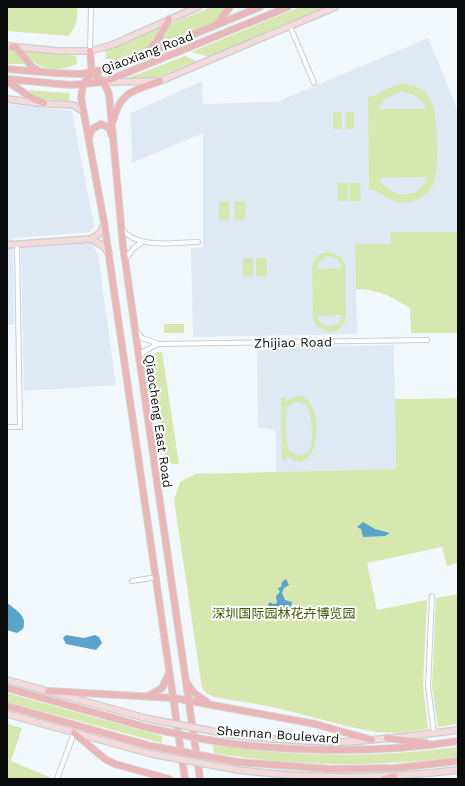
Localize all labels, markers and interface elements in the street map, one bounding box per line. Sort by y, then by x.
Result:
street label: Qiaoxiang Road [99,28,195,77]
street label: Zhijiao Road [254,334,332,351]
street label: Qiaocheng East Road [142,353,175,489]
park label: 深圳国际园林花卉博览园 [212,606,356,621]
street label: Shennan Boulevard [216,723,340,746]

